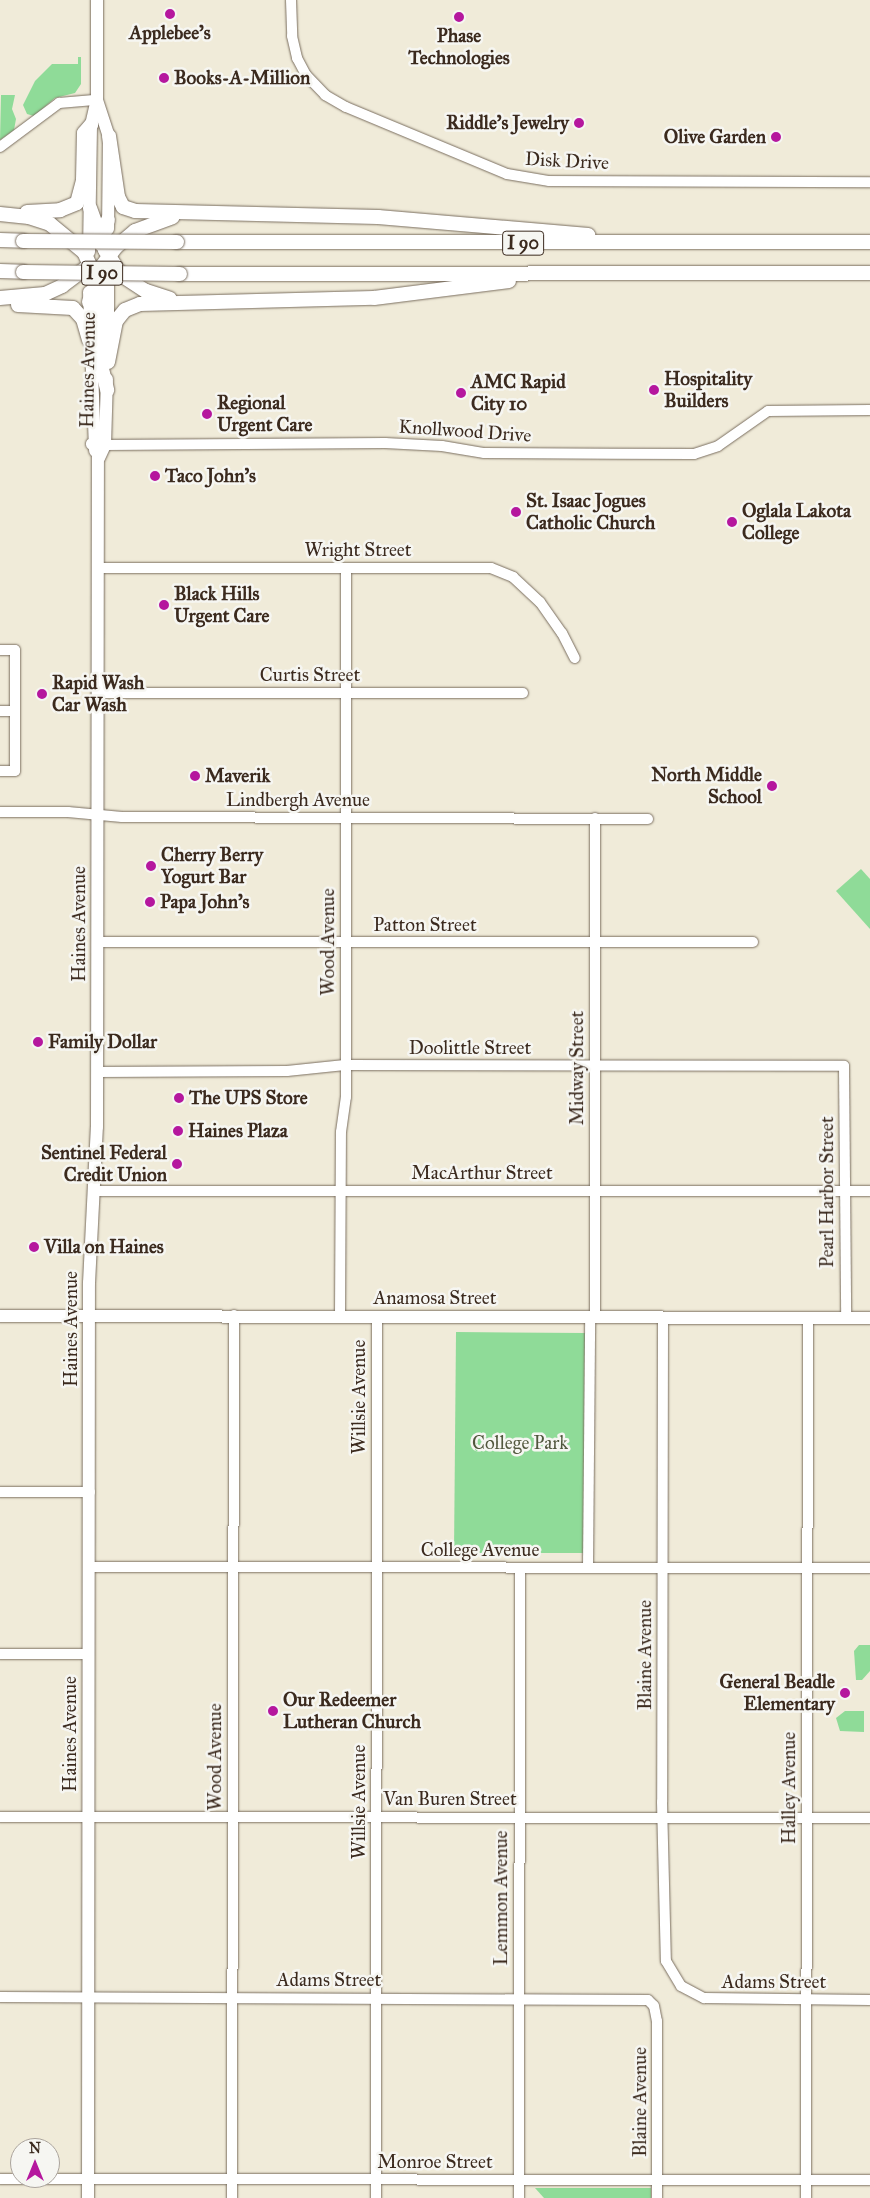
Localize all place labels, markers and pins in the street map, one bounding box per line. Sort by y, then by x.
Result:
marker: Applebee's [164,8,176,20]
marker: Phase Technologies [453,11,465,23]
place label: Applebee's [129,22,211,44]
place label: Phase Technologies [408,25,510,69]
place label: Books-A-Million [174,67,310,89]
marker: Books-A-Million [158,72,170,84]
place label: Riddle's Jewelry [446,112,569,134]
marker: Riddle's Jewelry [573,117,585,129]
place label: Olive Garden [664,126,766,148]
marker: Olive Garden [770,131,782,143]
place label: Hospitality Builders [664,368,752,412]
place label: AMC Rapid City 10 [471,371,566,415]
marker: Hospitality Builders [648,384,660,396]
marker: AMC Rapid City 10 [455,387,467,399]
place label: Regional Urgent Care [217,392,312,436]
marker: Regional Urgent Care [201,408,213,420]
place label: Taco John's [165,465,256,487]
marker: Taco John's [149,470,161,482]
place label: St. Isaac Jogues Catholic Church [526,490,655,534]
place label: Oglala Lakota College [742,500,851,544]
marker: St. Isaac Jogues Catholic Church [510,506,522,518]
marker: Oglala Lakota College [726,516,738,528]
place label: Black Hills Urgent Care [174,583,269,627]
marker: Black Hills Urgent Care [158,599,170,611]
place label: Rapid Wash Car Wash [52,672,144,716]
marker: Rapid Wash Car Wash [36,688,48,700]
place label: North Middle School [651,764,762,808]
place label: Maverik [205,765,270,787]
marker: Maverik [189,770,201,782]
marker: North Middle School [766,780,778,792]
place label: Cherry Berry Yogurt Bar [161,844,263,888]
marker: Cherry Berry Yogurt Bar [145,860,157,872]
place label: Papa John's [160,891,249,913]
marker: Papa John's [144,896,156,908]
place label: Family Dollar [48,1031,157,1053]
marker: Family Dollar [32,1036,44,1048]
place label: The UPS Store [189,1087,308,1109]
marker: The UPS Store [173,1092,185,1104]
place label: Haines Plaza [188,1120,288,1142]
marker: Haines Plaza [172,1125,184,1137]
place label: Sentinel Federal Credit Union [41,1142,167,1186]
marker: Sentinel Federal Credit Union [171,1158,183,1170]
place label: Villa on Haines [44,1236,164,1258]
marker: Villa on Haines [28,1241,40,1253]
place label: General Beadle Elementary [720,1671,835,1715]
marker: General Beadle Elementary [839,1687,851,1699]
place label: Our Redeemer Lutheran Church [283,1689,421,1733]
marker: Our Redeemer Lutheran Church [267,1705,279,1717]

